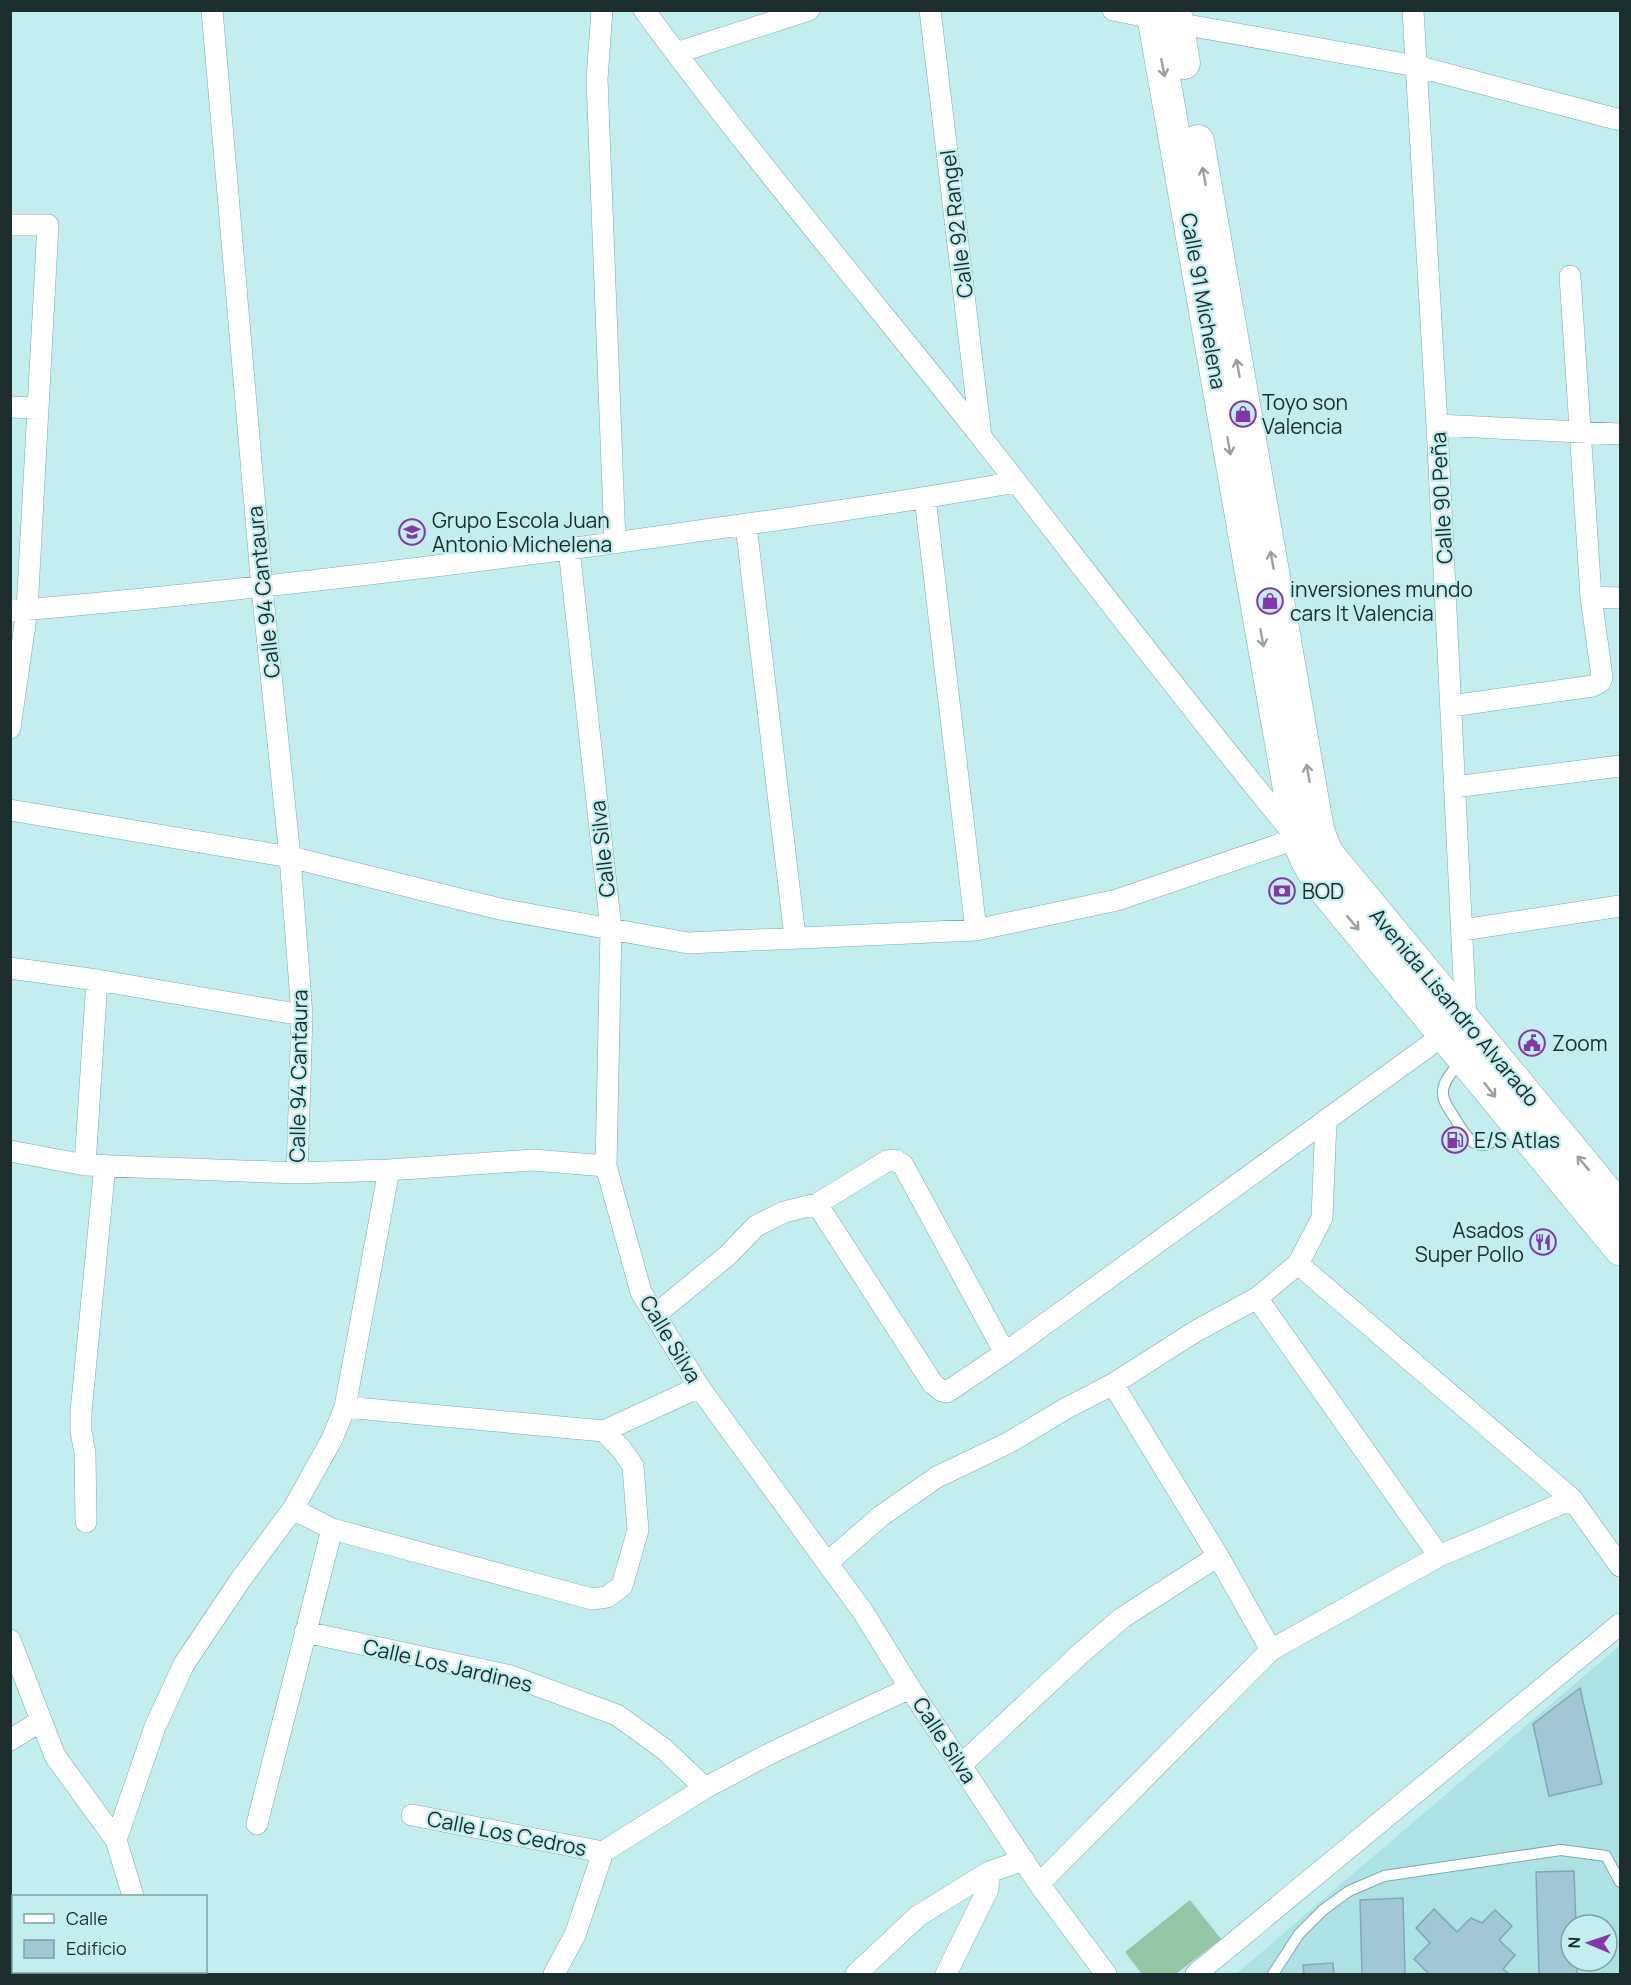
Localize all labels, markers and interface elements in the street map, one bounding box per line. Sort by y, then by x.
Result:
one-way arrow [1158,58,1169,77]
street label: Calle 92 Rangel [933,148,979,300]
one-way arrow [1199,166,1210,186]
street label: Calle 91 Michelena [1175,211,1233,391]
one-way arrow [1233,358,1244,378]
place label: Toyo son Valencia [1262,388,1348,440]
shop icon: Toyo son Valencia [1228,399,1258,429]
street label: Calle 90 Peña [1424,431,1458,565]
one-way arrow [1224,436,1235,456]
street label: Calle 94 Cantaura [240,504,286,680]
place label: Grupo Escola Juan Antonio Michelena [432,506,612,558]
school or university icon: Grupo Escola Juan Antonio Michelena [397,517,427,547]
one-way arrow [1266,550,1277,570]
place label: inversiones mundo cars lt Valencia [1290,575,1473,627]
shop icon: inversiones mundo cars lt Valencia [1255,586,1285,616]
one-way arrow [1257,628,1268,648]
one-way arrow [1302,763,1313,783]
street label: Calle Silva [583,799,621,899]
bank icon: BOD [1267,876,1297,906]
place label: BOD [1302,877,1344,905]
street label: Avenida Lisandro Alvarado [1364,902,1546,1112]
one-way arrow [1346,915,1360,930]
street label: Calle 94 Cantaura [282,989,314,1163]
public building icon: Zoom [1517,1028,1547,1058]
place label: Zoom [1552,1029,1608,1057]
one-way arrow [1483,1082,1496,1098]
fuel station icon: E/S Atlas [1440,1125,1470,1155]
place label: E/S Atlas [1474,1126,1560,1154]
one-way arrow [1577,1155,1590,1171]
place label: Asados Super Pollo [1415,1216,1524,1268]
restaurant icon: Asados Super Pollo [1528,1227,1558,1257]
street label: Calle Silva [634,1290,708,1388]
street label: Calle Los Jardines [361,1632,535,1698]
street label: Calle Silva [907,1692,983,1788]
street label: Calle Los Cedros [425,1804,589,1862]
legend [12,1895,207,1973]
text: Calle [66,1906,108,1930]
north arrow [1559,1913,1619,1973]
text: Edificio [66,1936,127,1960]
text: N [1563,1936,1585,1949]

